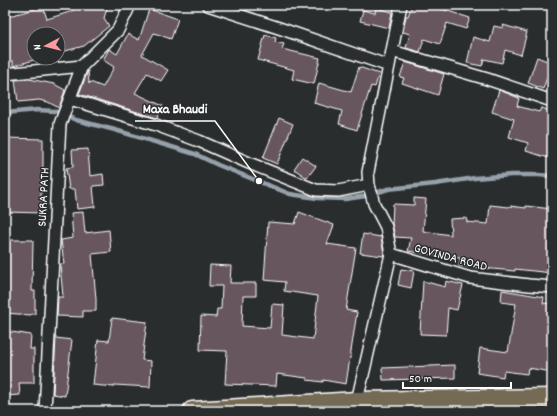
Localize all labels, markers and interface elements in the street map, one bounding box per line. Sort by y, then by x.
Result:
north arrow [26,26,66,66]
text: N [30,43,46,51]
callout: Maxa Bhaudi [135,95,215,121]
text: Maxa Bhaudi [143,100,208,120]
street label: SUKRA PATH [33,167,56,227]
street label: GOVINDA ROAD [412,240,489,277]
scale bar [403,364,511,390]
text: 50 m [409,371,432,388]

